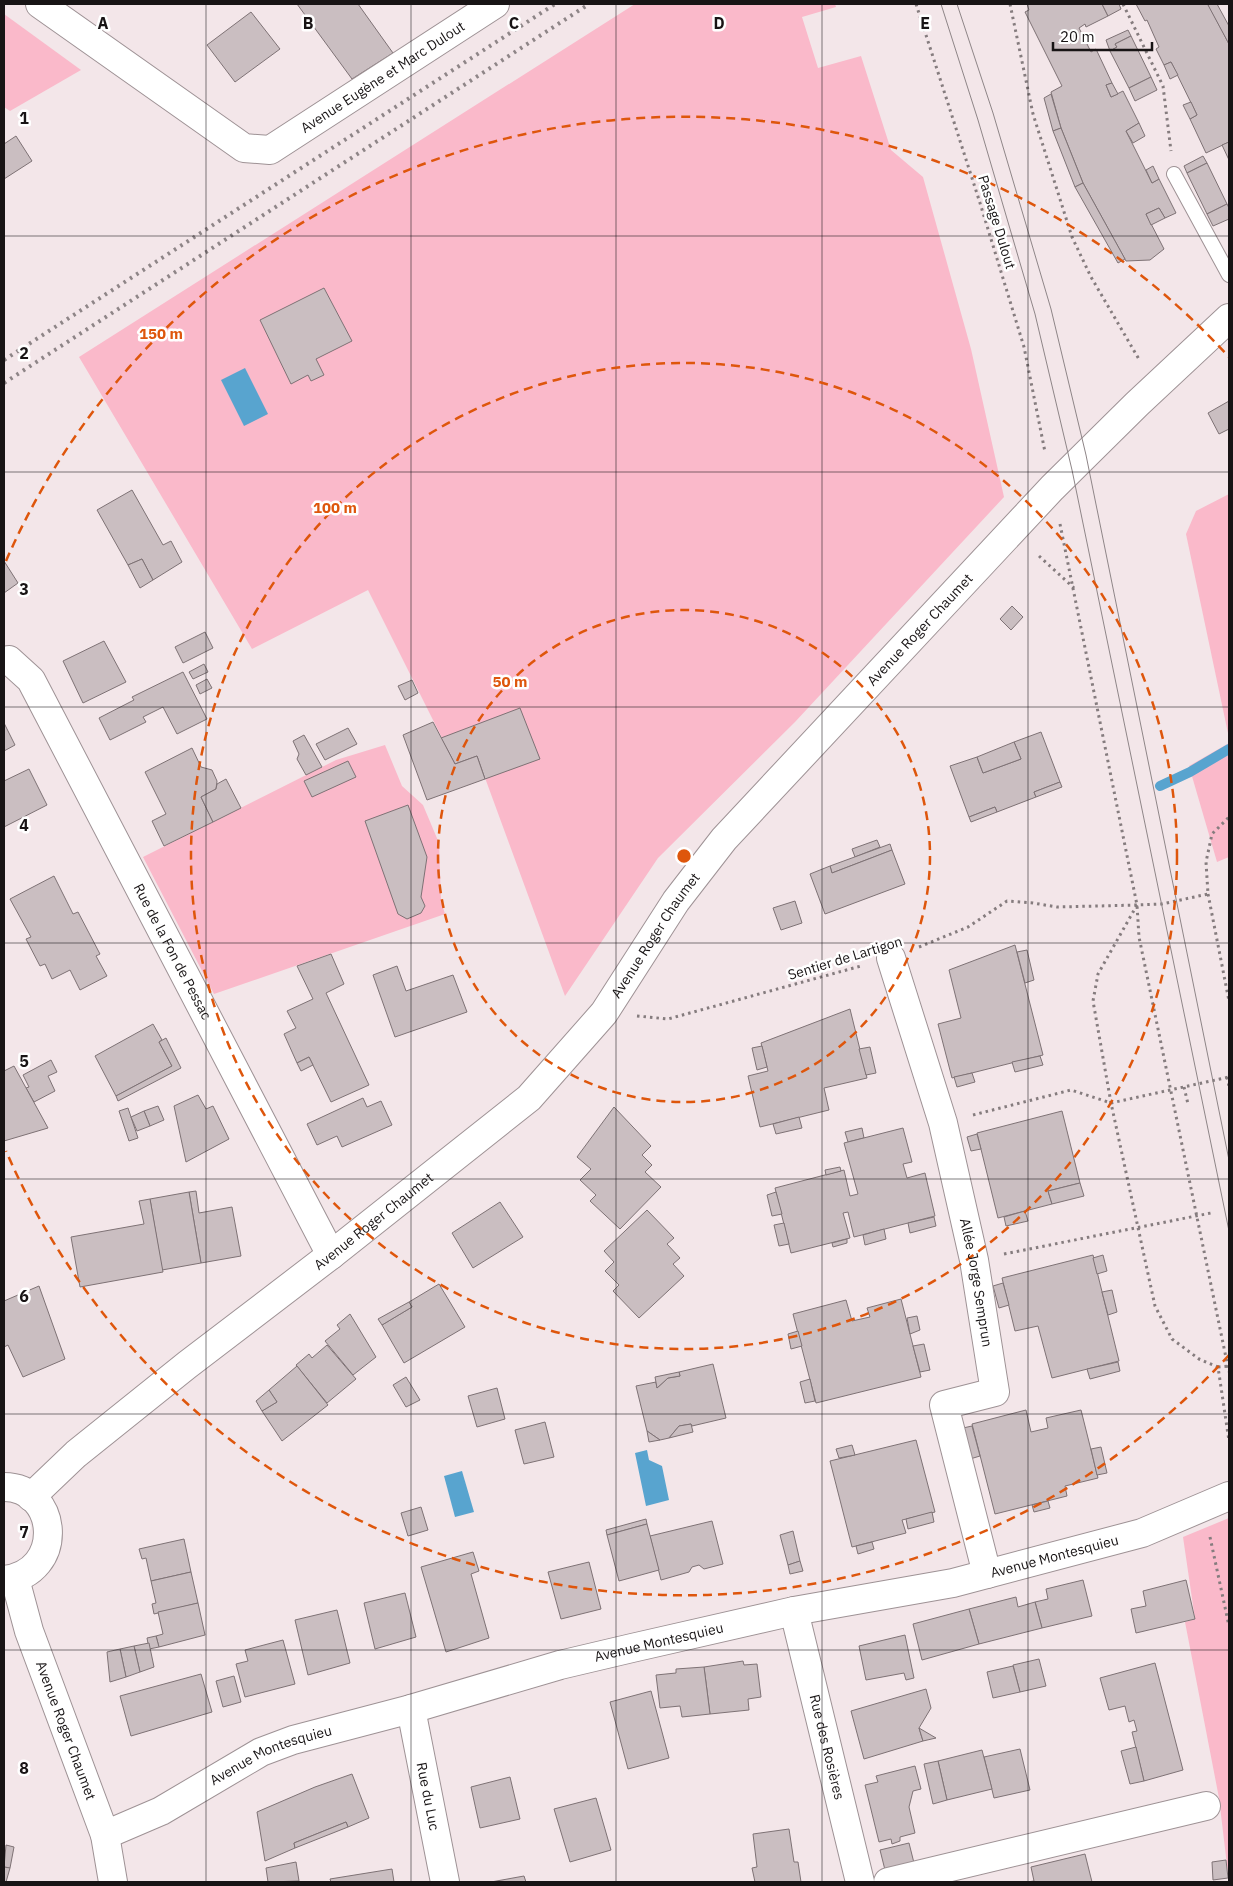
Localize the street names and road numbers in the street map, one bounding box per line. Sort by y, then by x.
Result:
street label: Avenue Eugène et Marc Dulout [297,17,468,137]
street label: Passage Dulout [974,173,1020,271]
street label: Avenue Roger Chaumet [863,570,977,689]
street label: Avenue Roger Chaumet [607,869,704,1001]
street label: Rue de la Fon de Pessac [130,880,216,1023]
street label: Sentier de Lartigon [786,932,904,984]
street label: Avenue Roger Chaumet [310,1168,437,1274]
street label: Allée Jorge Semprun [956,1216,997,1348]
street label: Avenue Montesquieu [988,1531,1120,1582]
street label: Avenue Montesquieu [592,1618,725,1666]
street label: Avenue Roger Chaumet [32,1658,100,1803]
street label: Rue des Rosières [806,1692,849,1802]
street label: Avenue Montesquieu [207,1721,334,1789]
street label: Rue du Luc [413,1761,444,1832]

